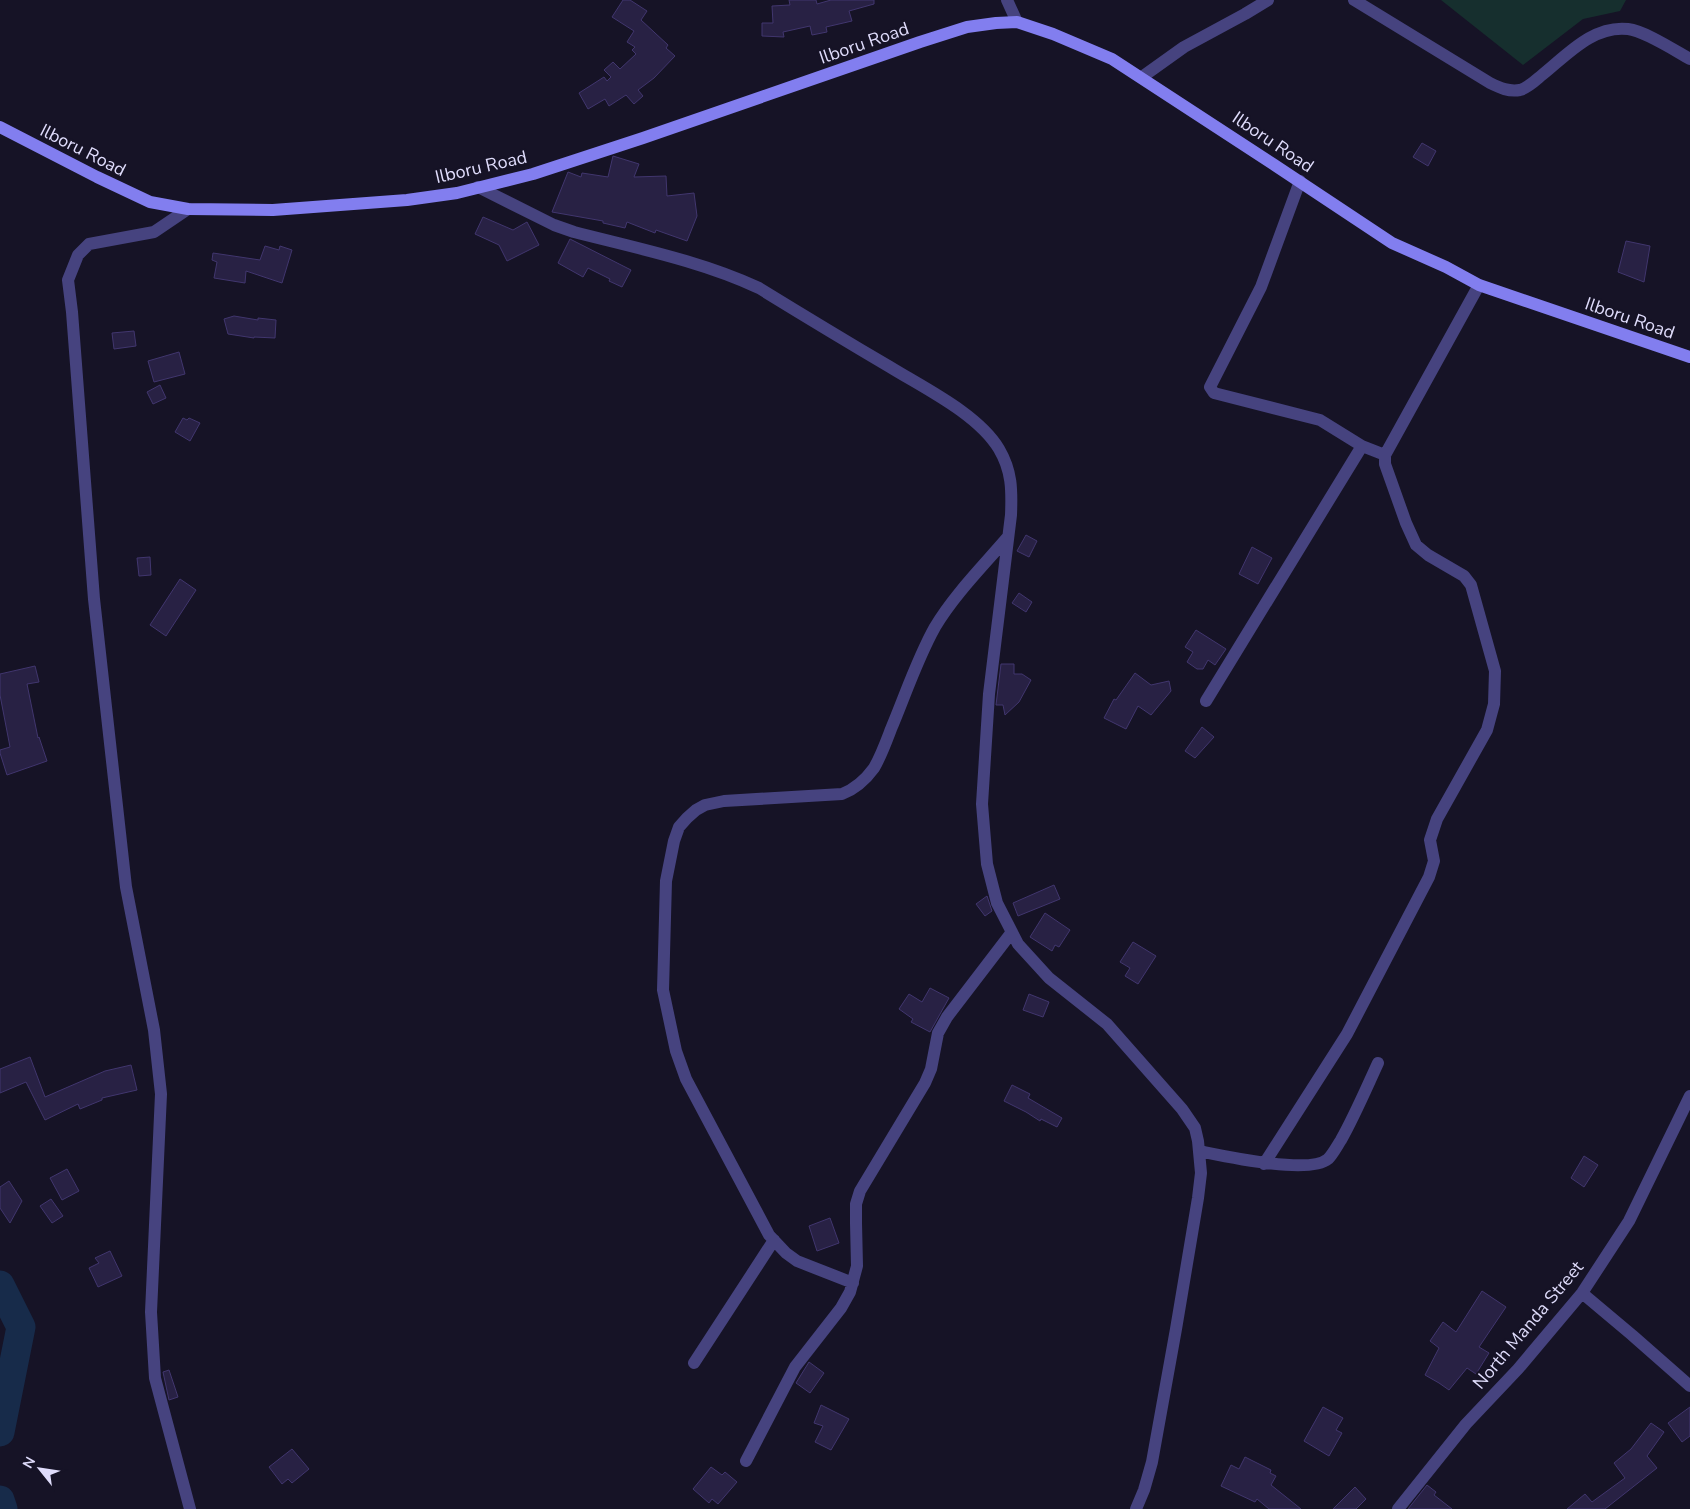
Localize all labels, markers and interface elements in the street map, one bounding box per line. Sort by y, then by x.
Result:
street label: Ilboru Road [816,16,912,70]
street label: Ilboru Road [1228,106,1318,178]
street label: Ilboru Road [36,118,130,182]
street label: Ilboru Road [433,145,529,189]
street label: Ilboru Road [1582,291,1678,345]
street label: North Manda Street [1467,1255,1589,1394]
north arrow [15,1444,65,1494]
text: N [18,1453,40,1472]

